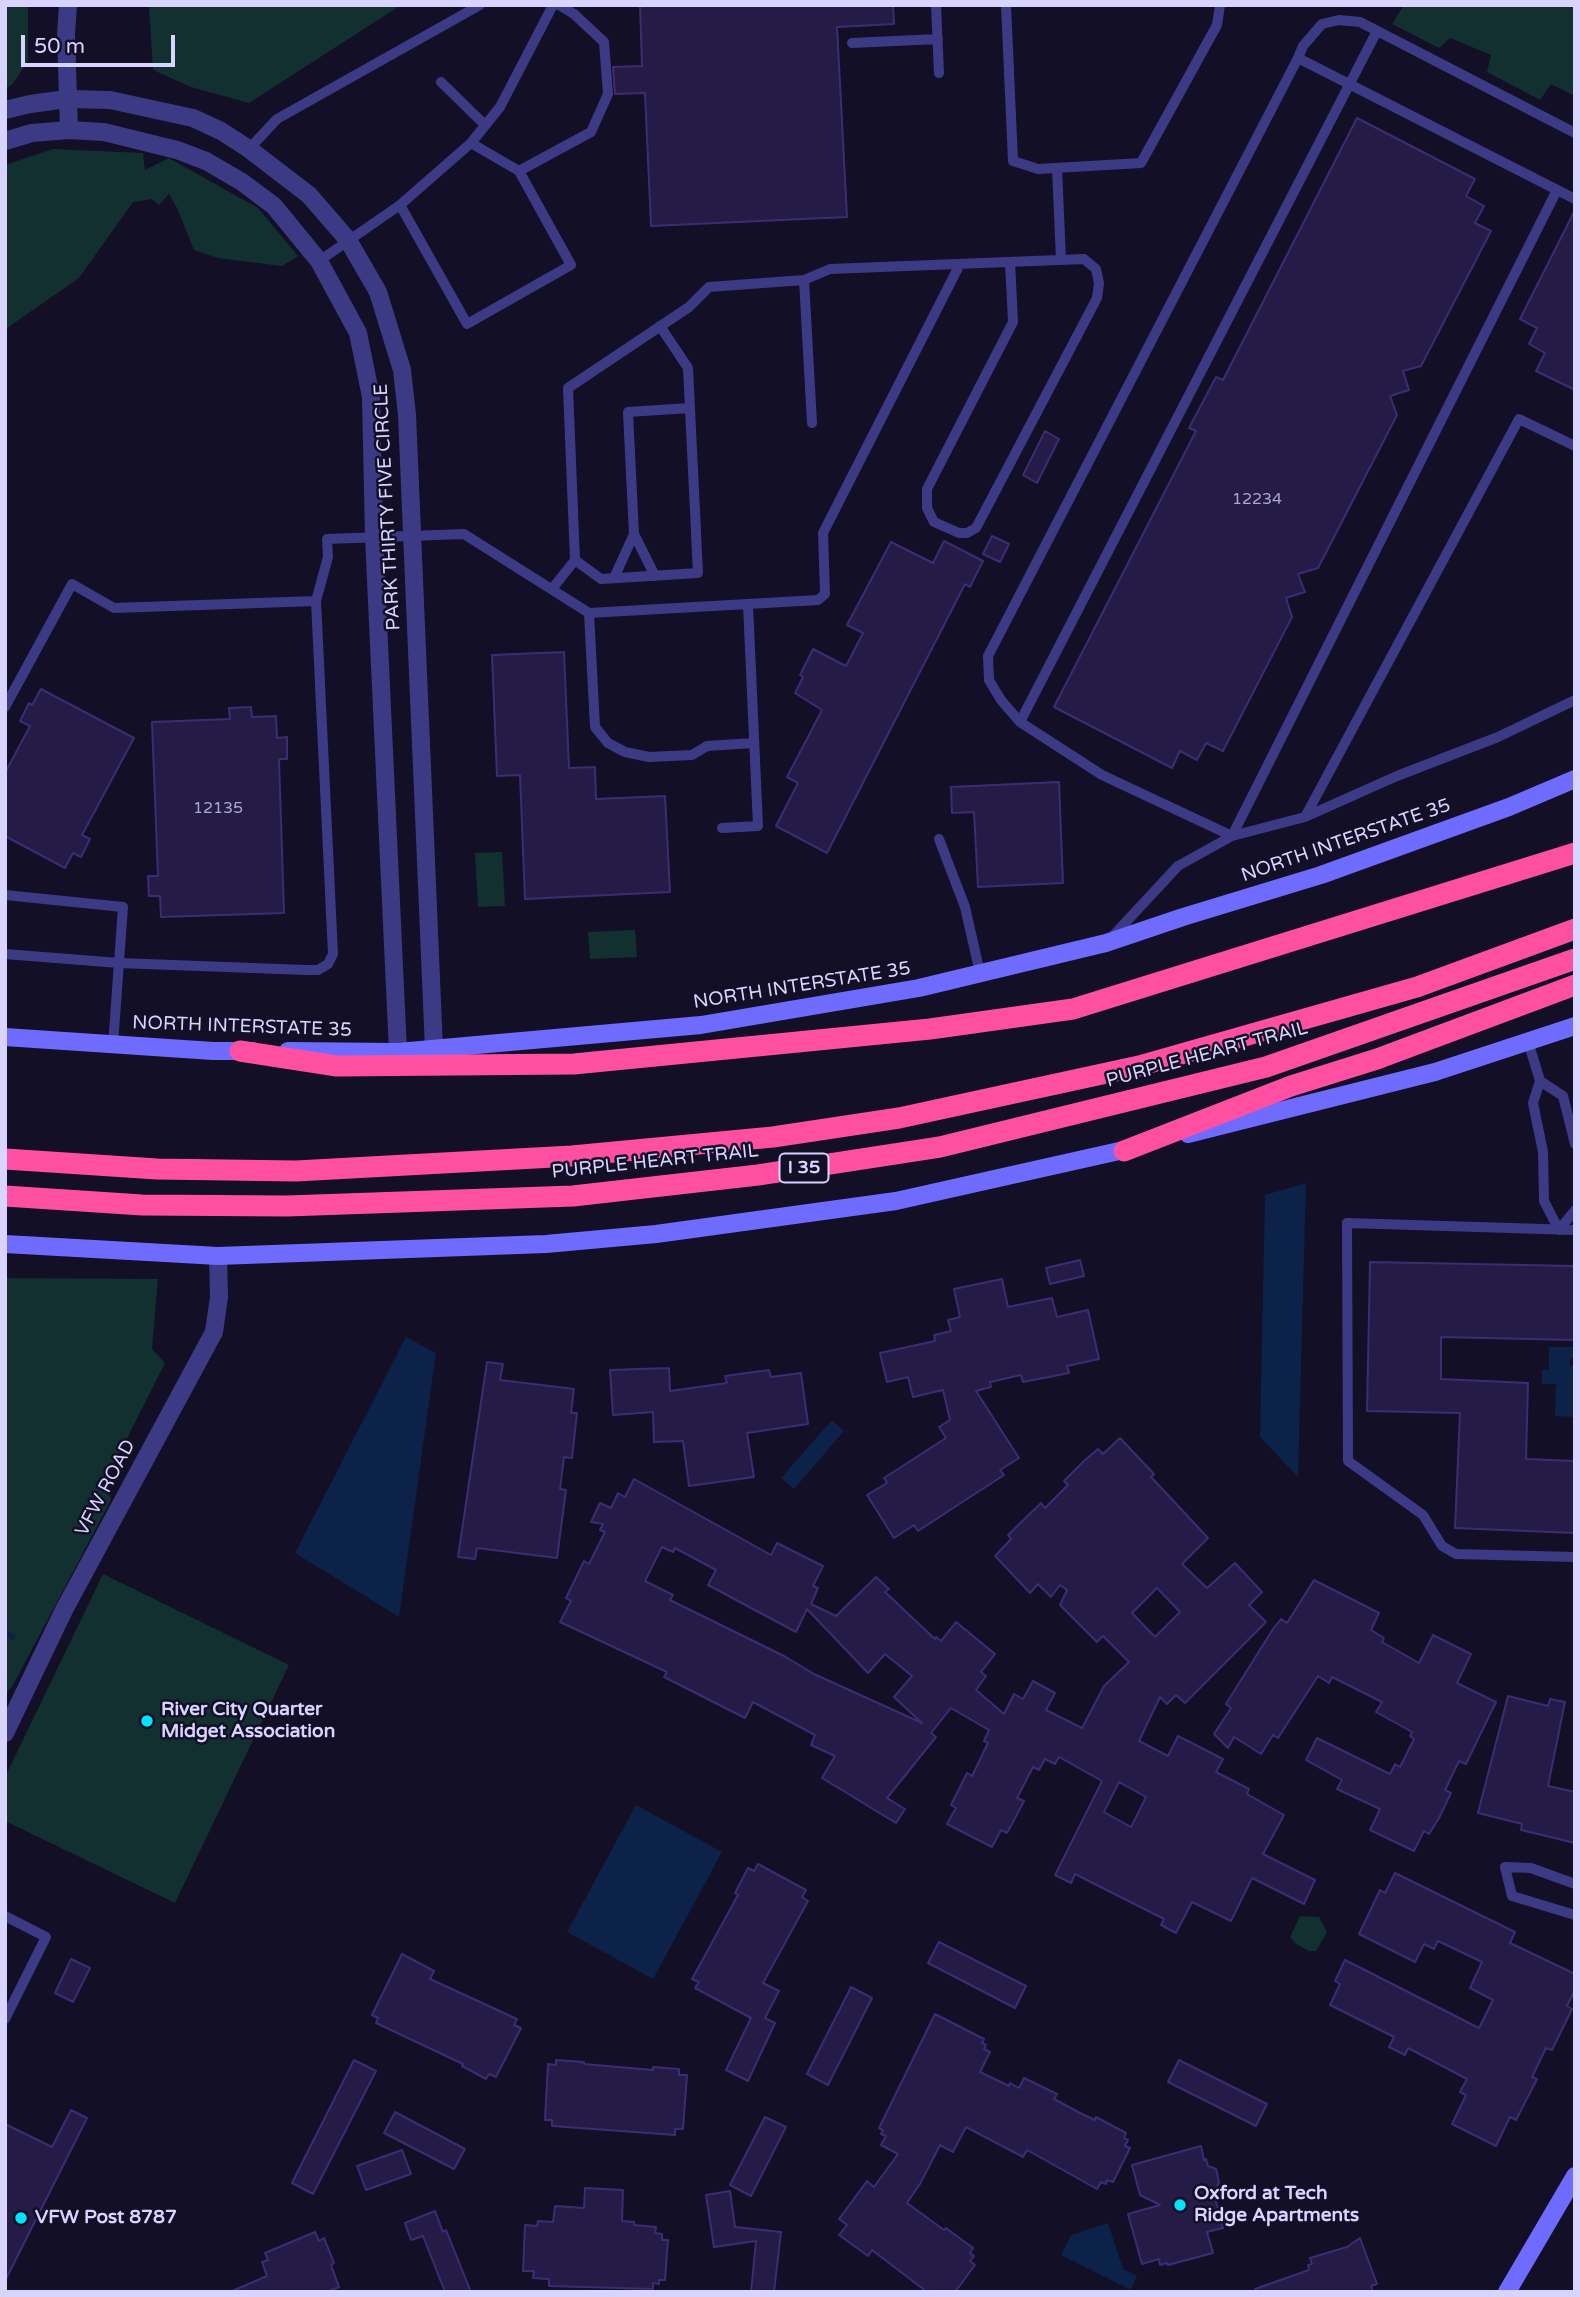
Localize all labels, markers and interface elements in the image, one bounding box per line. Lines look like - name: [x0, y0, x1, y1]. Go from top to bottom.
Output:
- scale bar: [24, 21, 178, 65]
- text: 50 m: [34, 34, 85, 59]
- street label: PARK THIRTY FIVE CIRCLE: [370, 383, 406, 631]
- house number: 12234: [1232, 490, 1282, 510]
- street label: NORTH INTERSTATE 35: [1238, 794, 1454, 888]
- house number: 12135: [193, 799, 243, 819]
- street label: NORTH INTERSTATE 35: [692, 958, 912, 1014]
- street label: NORTH INTERSTATE 35: [132, 1012, 352, 1042]
- street label: PURPLE HEART TRAIL: [1104, 1017, 1310, 1093]
- street label: PURPLE HEART TRAIL: [550, 1140, 760, 1184]
- road number: I 35: [780, 1154, 828, 1182]
- street label: VFW ROAD: [71, 1436, 141, 1540]
- place label: River City Quarter Midget Association: [161, 1699, 335, 1743]
- marker: River City Quarter Midget Association: [139, 1713, 155, 1729]
- place label: Oxford at Tech Ridge Apartments: [1194, 2183, 1359, 2227]
- marker: Oxford at Tech Ridge Apartments: [1172, 2197, 1188, 2213]
- place label: VFW Post 8787: [35, 2207, 177, 2229]
- marker: VFW Post 8787: [13, 2210, 29, 2226]

